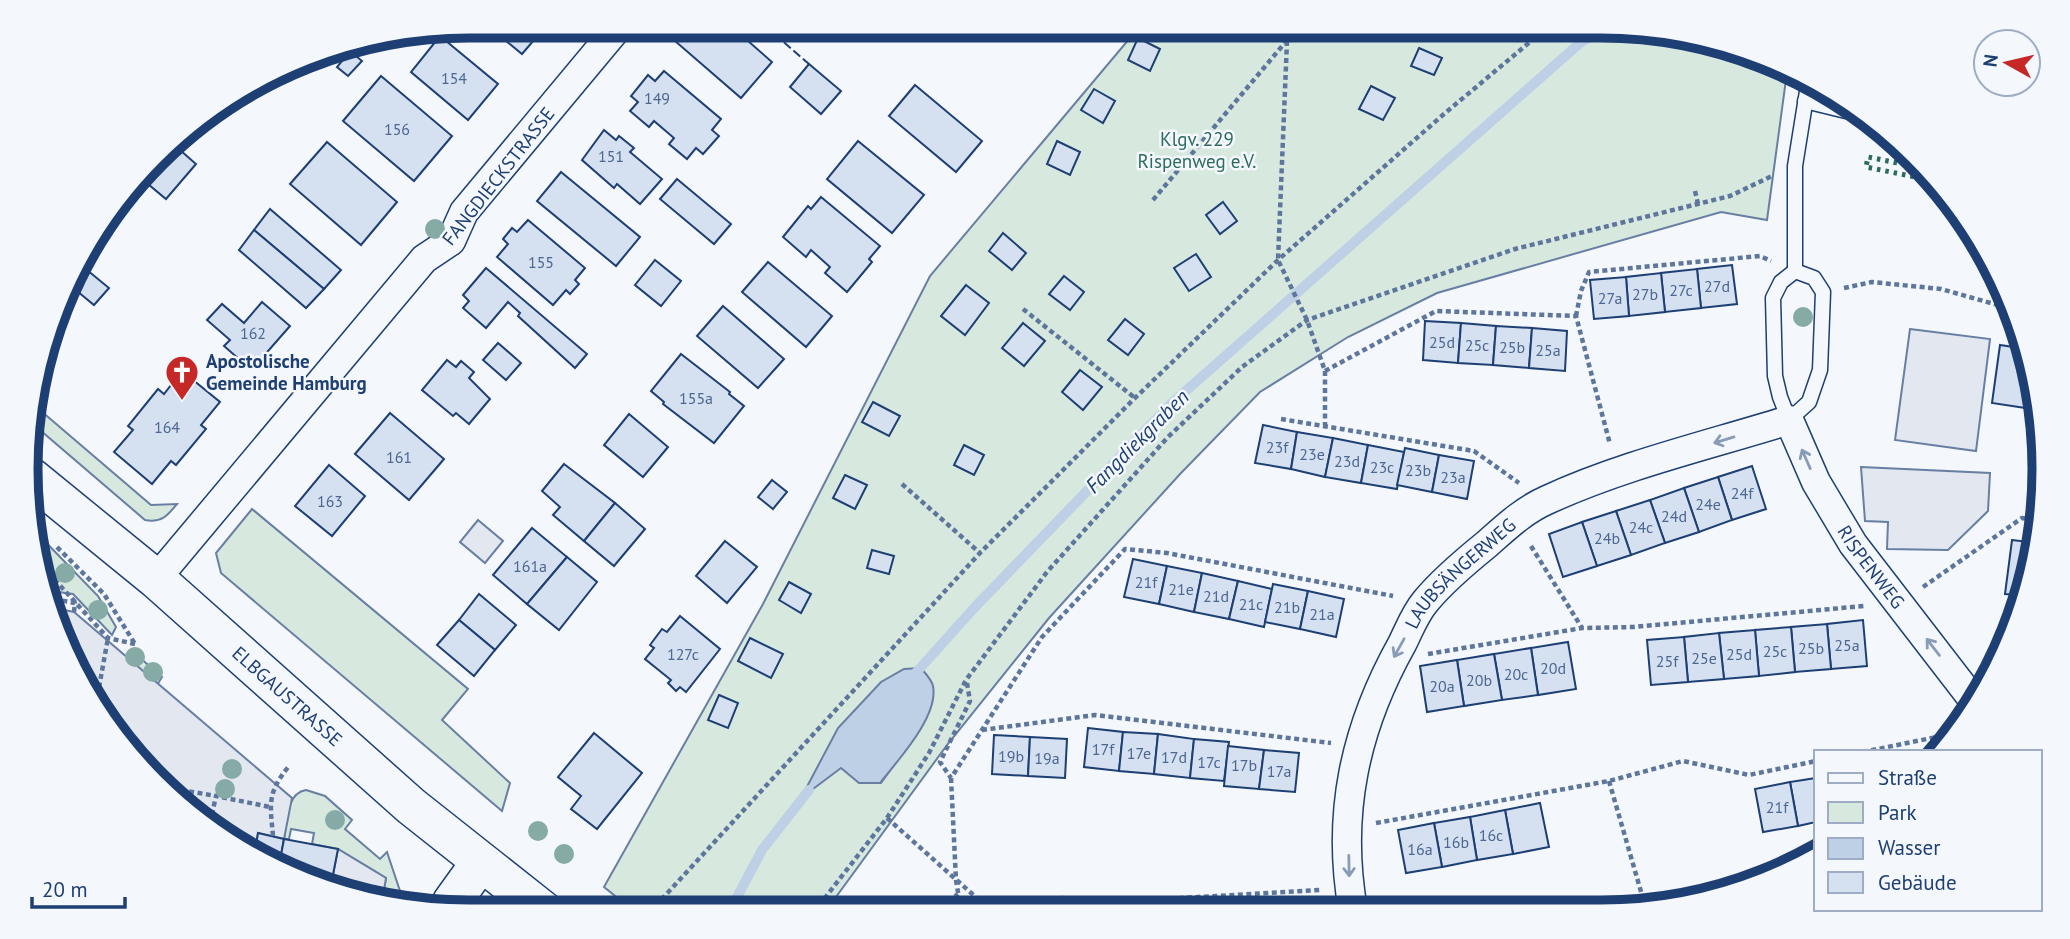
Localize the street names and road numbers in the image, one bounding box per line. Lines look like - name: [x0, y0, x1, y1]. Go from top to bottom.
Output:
- street label: FANGDIECKSTRASSE: [437, 102, 559, 250]
- street label: LAUBSÄNGERWEG: [1399, 513, 1520, 633]
- street label: RISPENWEG: [1832, 521, 1910, 613]
- street label: ELBGAUSTRASSE: [228, 641, 347, 751]

